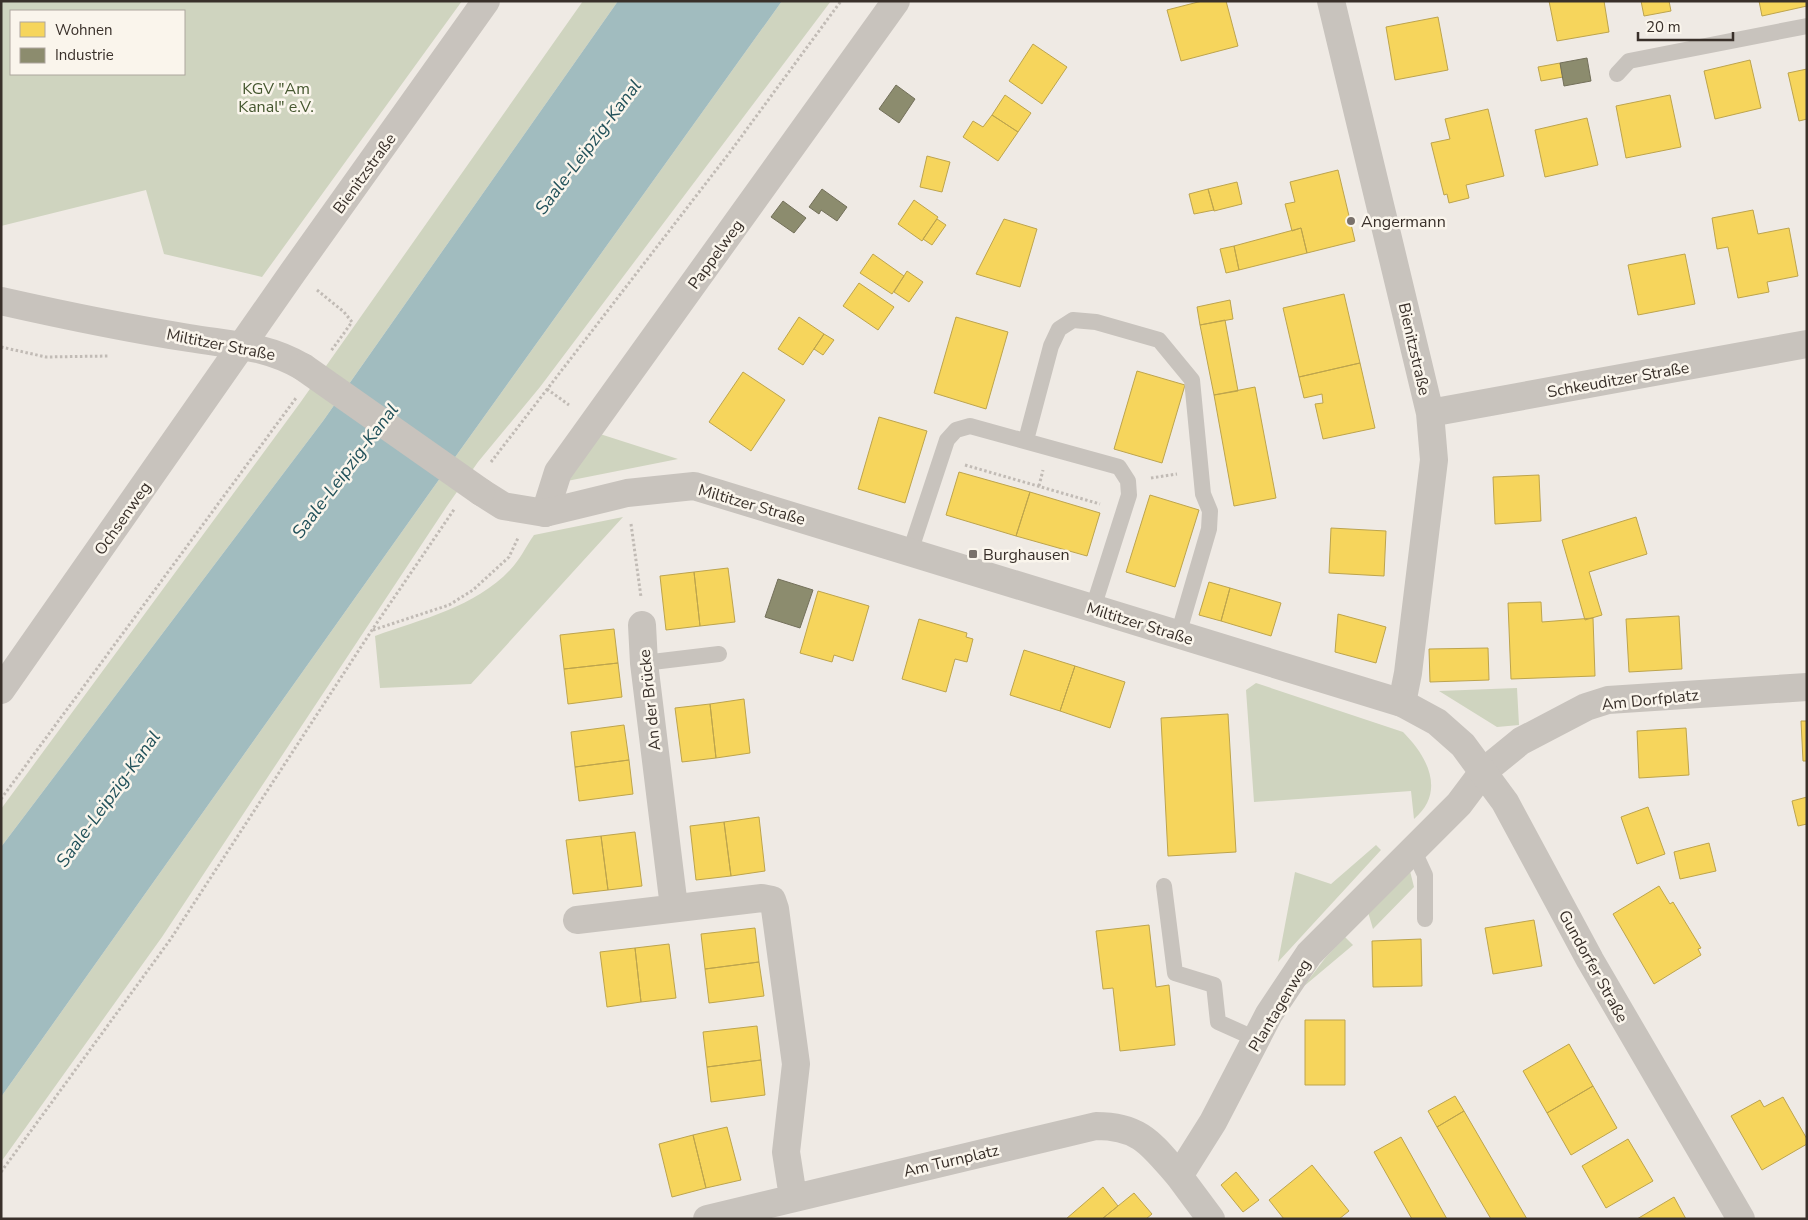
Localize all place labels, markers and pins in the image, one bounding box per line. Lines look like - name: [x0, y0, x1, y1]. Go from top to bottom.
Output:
- place label: Angermann: [1361, 211, 1446, 233]
- marker: Angermann: [1345, 215, 1357, 227]
- place label: Burghausen: [983, 544, 1070, 566]
- marker: Burghausen: [967, 548, 979, 560]

